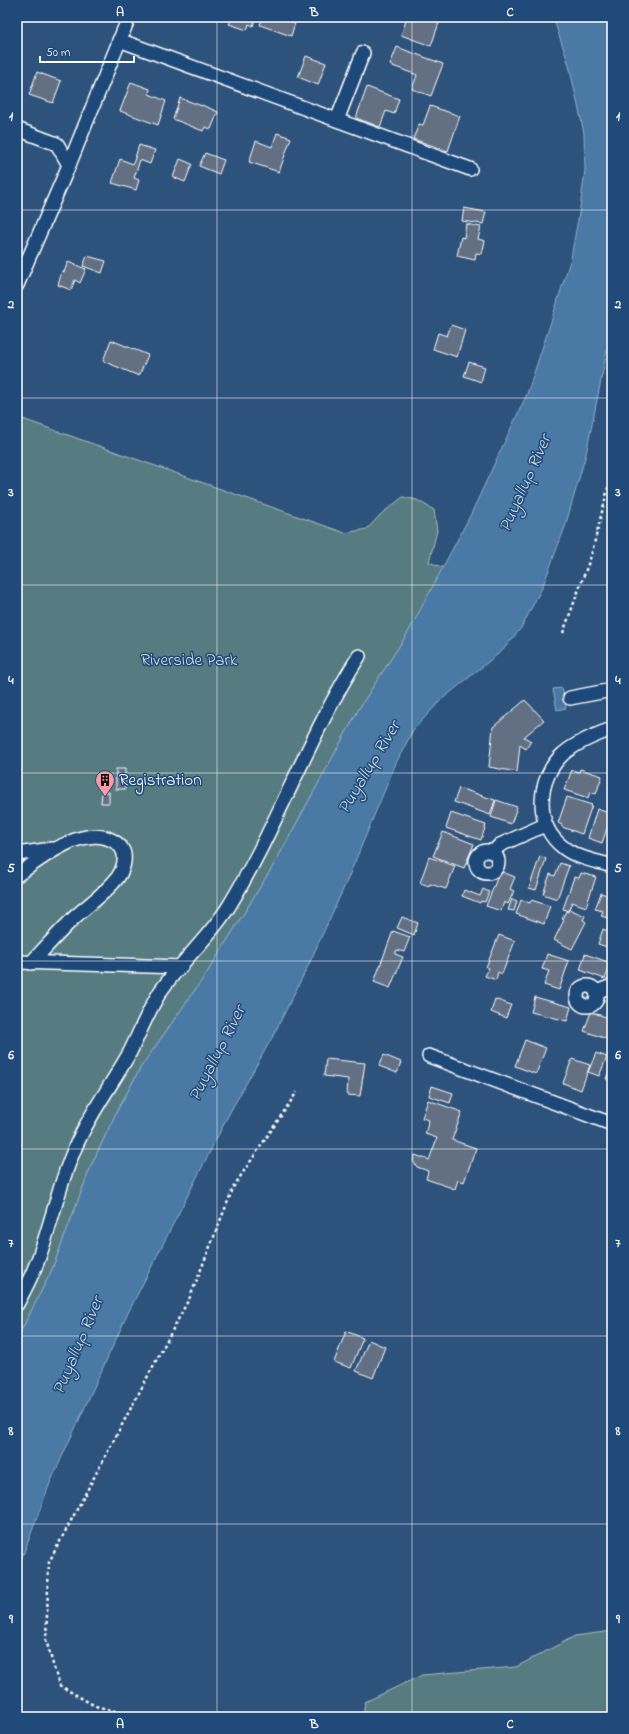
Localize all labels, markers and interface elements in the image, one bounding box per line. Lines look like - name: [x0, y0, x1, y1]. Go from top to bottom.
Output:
- text: A: [116, 3, 124, 22]
- text: B: [309, 3, 319, 22]
- text: C: [506, 3, 514, 22]
- scale bar: [40, 38, 134, 64]
- text: 50 m: [46, 44, 70, 62]
- text: 1: [9, 107, 14, 126]
- text: 1: [616, 107, 621, 126]
- text: 2: [7, 295, 15, 314]
- text: 2: [614, 295, 622, 314]
- water label: Puyallup River: [493, 429, 560, 537]
- text: 3: [7, 483, 14, 502]
- text: 3: [614, 483, 621, 502]
- park label: Riverside Park: [141, 648, 238, 673]
- text: 4: [7, 671, 14, 690]
- text: 4: [614, 671, 621, 690]
- water label: Puyallup River: [332, 715, 409, 819]
- place label: Registration: [119, 768, 202, 795]
- building icon: Registration: [94, 769, 116, 797]
- text: 5: [7, 859, 15, 878]
- text: 5: [614, 859, 622, 878]
- water label: Puyallup River: [183, 1000, 254, 1106]
- text: 6: [7, 1046, 14, 1065]
- text: 6: [614, 1046, 621, 1065]
- text: 7: [8, 1234, 14, 1253]
- text: 7: [615, 1234, 621, 1253]
- water label: Puyallup River: [47, 1291, 112, 1399]
- text: 8: [8, 1422, 14, 1441]
- text: 8: [615, 1422, 621, 1441]
- text: 9: [8, 1610, 14, 1629]
- text: 9: [615, 1610, 621, 1629]
- text: A: [116, 1715, 124, 1734]
- text: B: [309, 1715, 319, 1734]
- text: C: [506, 1715, 514, 1734]

